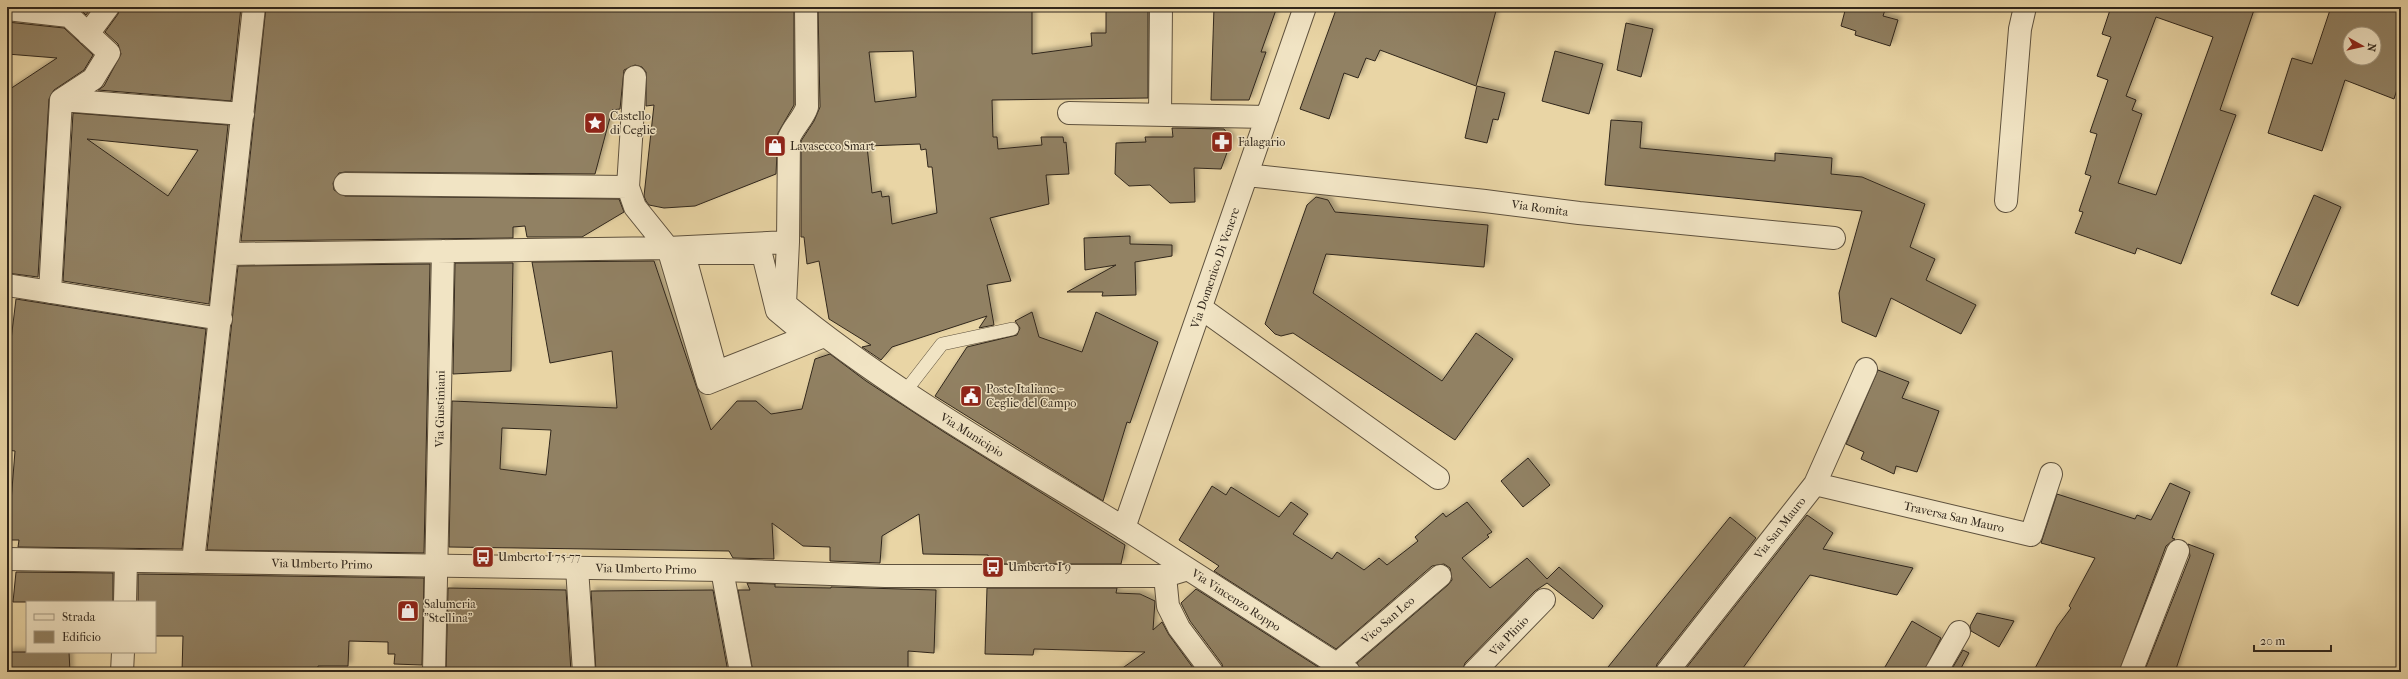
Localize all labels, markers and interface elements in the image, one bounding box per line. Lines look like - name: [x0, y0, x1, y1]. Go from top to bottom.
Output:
- north arrow: [2342, 26, 2382, 66]
- text: N: [2364, 42, 2378, 53]
- place label: Castello di Ceglie: [610, 109, 656, 137]
- place icon: Castello di Ceglie: [582, 110, 608, 136]
- pharmacy icon: Falagario: [1209, 129, 1235, 155]
- shop icon: Lavasecco Smart: [762, 133, 788, 159]
- place label: Falagario: [1238, 135, 1285, 149]
- place label: Lavasecco Smart: [790, 139, 876, 153]
- street label: Via Romita: [1510, 197, 1570, 219]
- street label: Via Domenico Di Venere: [1187, 206, 1242, 331]
- street label: Via Giustiniani: [432, 370, 448, 449]
- place label: Poste Italiane - Ceglie del Campo: [986, 382, 1076, 410]
- public building icon: Poste Italiane - Ceglie del Campo: [958, 383, 984, 409]
- street label: Via Municipio: [937, 409, 1006, 460]
- street label: Via San Mauro: [1751, 494, 1809, 563]
- street label: Traversa San Mauro: [1902, 499, 2006, 535]
- bus stop icon: Umberto I 75-77: [470, 544, 496, 570]
- place label: Umberto I 75-77: [498, 550, 581, 564]
- bus stop icon: Umberto I 9: [980, 554, 1006, 580]
- street label: Via Umberto Primo: [270, 556, 373, 572]
- place label: Umberto I 9: [1008, 560, 1071, 574]
- street label: Via Umberto Primo: [594, 561, 697, 577]
- street label: Via Vincenzo Roppo: [1188, 565, 1283, 634]
- street label: Vico San Leo: [1358, 593, 1417, 648]
- place label: Salumeria "Stellina": [424, 597, 476, 625]
- shop icon: Salumeria "Stellina": [395, 598, 421, 624]
- legend: [26, 601, 156, 653]
- text: Strada: [62, 610, 96, 624]
- street label: Via Plinio: [1486, 613, 1531, 660]
- scale bar: [2254, 627, 2331, 653]
- text: Edificio: [62, 630, 101, 644]
- text: 20 m: [2260, 634, 2285, 648]

